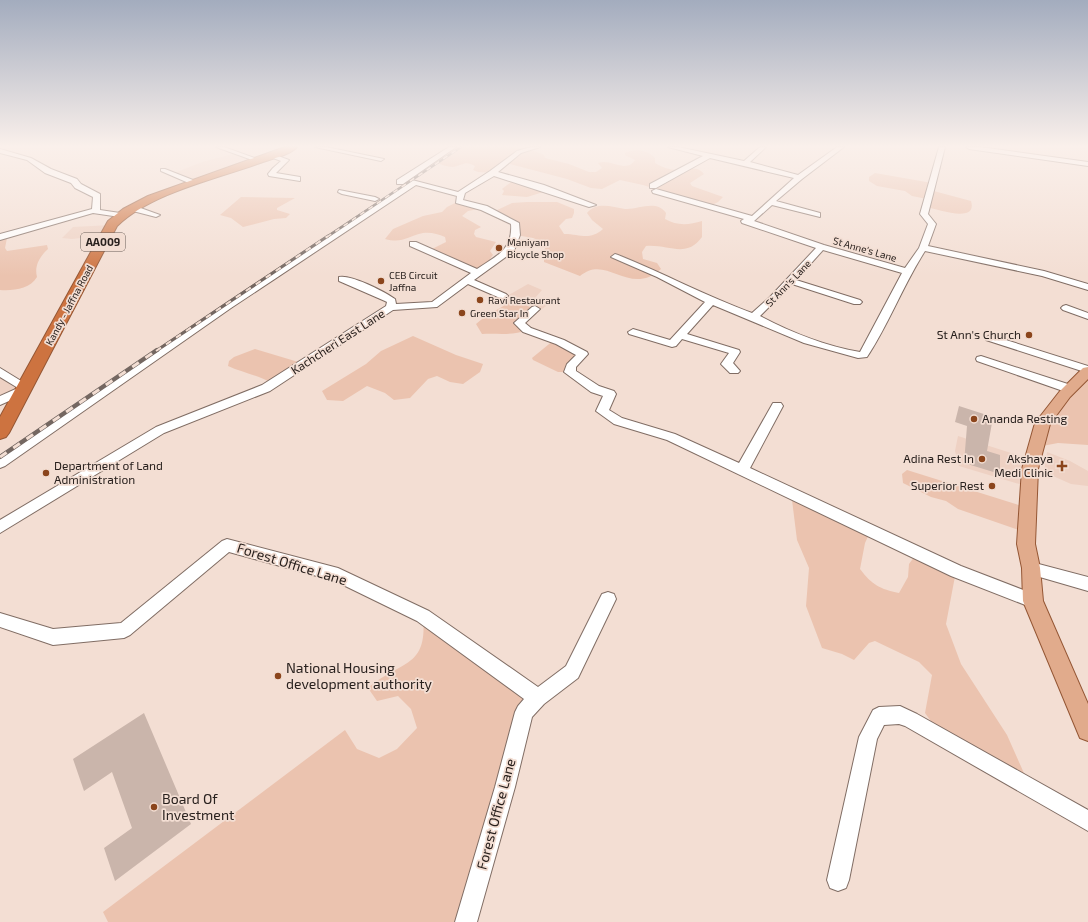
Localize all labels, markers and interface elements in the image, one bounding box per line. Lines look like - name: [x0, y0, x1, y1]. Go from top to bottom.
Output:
- road number: AA009: [81, 233, 125, 251]
- street label: St Anne's Lane: [832, 234, 898, 264]
- place label: Maniyam Bicycle Shop: [507, 236, 564, 260]
- marker: Maniyam Bicycle Shop: [494, 243, 504, 253]
- street label: St Ann's Lane: [763, 257, 813, 309]
- street label: Kandy - Jaffna Road: [43, 263, 95, 347]
- place label: CEB Circuit Jaffna: [389, 269, 438, 293]
- marker: CEB Circuit Jaffna: [376, 276, 386, 286]
- place label: Ravi Restaurant: [488, 294, 561, 306]
- marker: Ravi Restaurant: [475, 295, 485, 305]
- street label: Kachcheri East Lane: [288, 306, 387, 377]
- place label: Green Star In: [470, 307, 528, 319]
- marker: Green Star In: [457, 308, 467, 318]
- place label: St Ann's Church: [937, 327, 1021, 341]
- marker: St Ann's Church: [1024, 330, 1034, 340]
- place label: Ananda Resting: [982, 411, 1068, 425]
- marker: Ananda Resting: [969, 414, 979, 424]
- place label: Adina Rest In: [903, 451, 974, 465]
- place label: Akshaya Medi Clinic: [994, 451, 1053, 479]
- marker: Adina Rest In: [977, 454, 987, 464]
- place label: Department of Land Administration: [54, 458, 163, 486]
- marker: Akshaya Medi Clinic: [1056, 460, 1068, 472]
- marker: Department of Land Administration: [41, 468, 51, 478]
- place label: Superior Rest: [911, 478, 984, 492]
- marker: Superior Rest: [987, 481, 997, 491]
- street label: Forest Office Lane: [235, 539, 349, 588]
- place label: National Housing development authority: [286, 659, 432, 692]
- marker: National Housing development authority: [273, 671, 283, 681]
- street label: Forest Office Lane: [473, 757, 518, 871]
- place label: Board Of Investment: [162, 790, 234, 823]
- marker: Board Of Investment: [149, 802, 159, 812]

